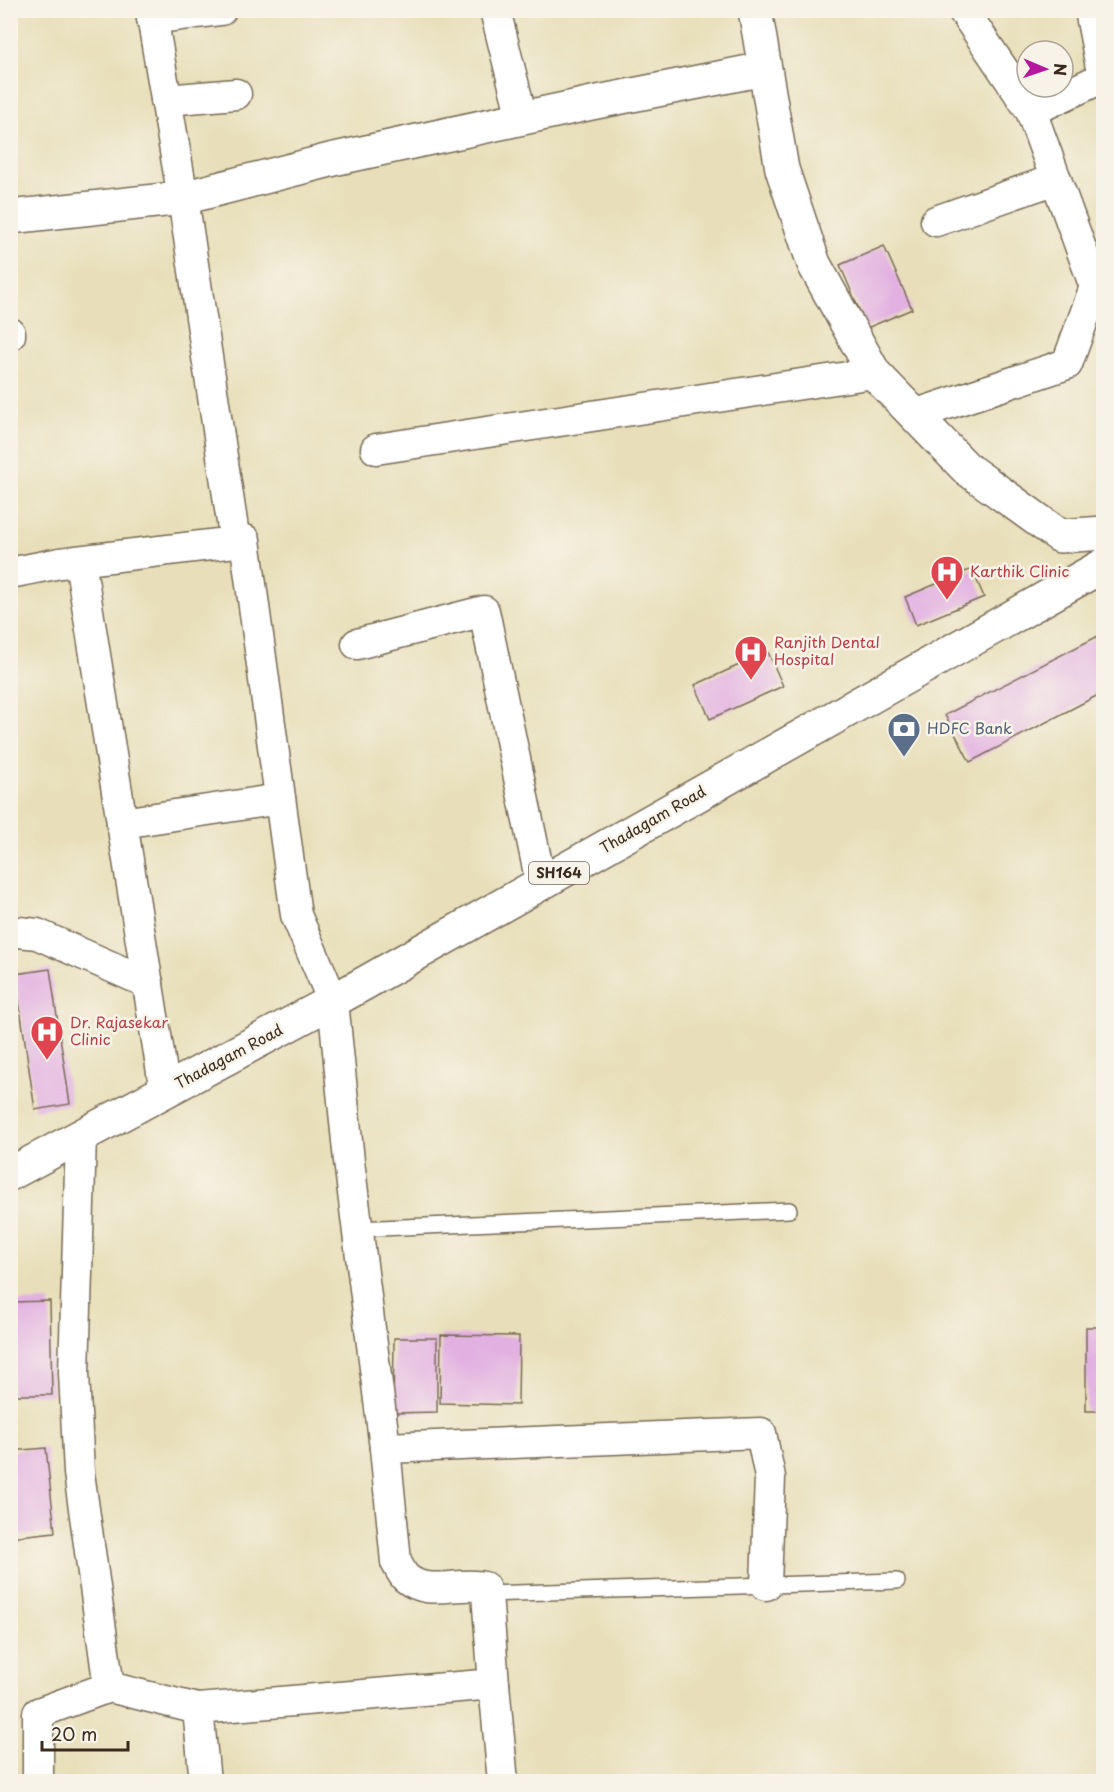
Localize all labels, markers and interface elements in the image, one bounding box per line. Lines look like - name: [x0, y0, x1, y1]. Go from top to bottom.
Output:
- north arrow: [1015, 39, 1075, 99]
- text: N: [1049, 63, 1073, 76]
- hospital icon: Karthik Clinic: [929, 554, 965, 601]
- place label: Karthik Clinic: [970, 559, 1070, 582]
- place label: Ranjith Dental Hospital: [774, 630, 880, 670]
- hospital icon: Ranjith Dental Hospital: [733, 634, 769, 681]
- bank icon: HDFC Bank: [886, 711, 922, 758]
- place label: HDFC Bank: [927, 716, 1012, 739]
- street label: Thadagam Road: [595, 779, 710, 858]
- road number: SH164: [529, 862, 589, 884]
- place label: Dr. Rajasekar Clinic: [70, 1010, 168, 1050]
- hospital icon: Dr. Rajasekar Clinic: [29, 1014, 65, 1061]
- street label: Thadagam Road: [170, 1017, 286, 1094]
- scale bar: [42, 1714, 128, 1752]
- text: 20 m: [51, 1720, 97, 1747]

